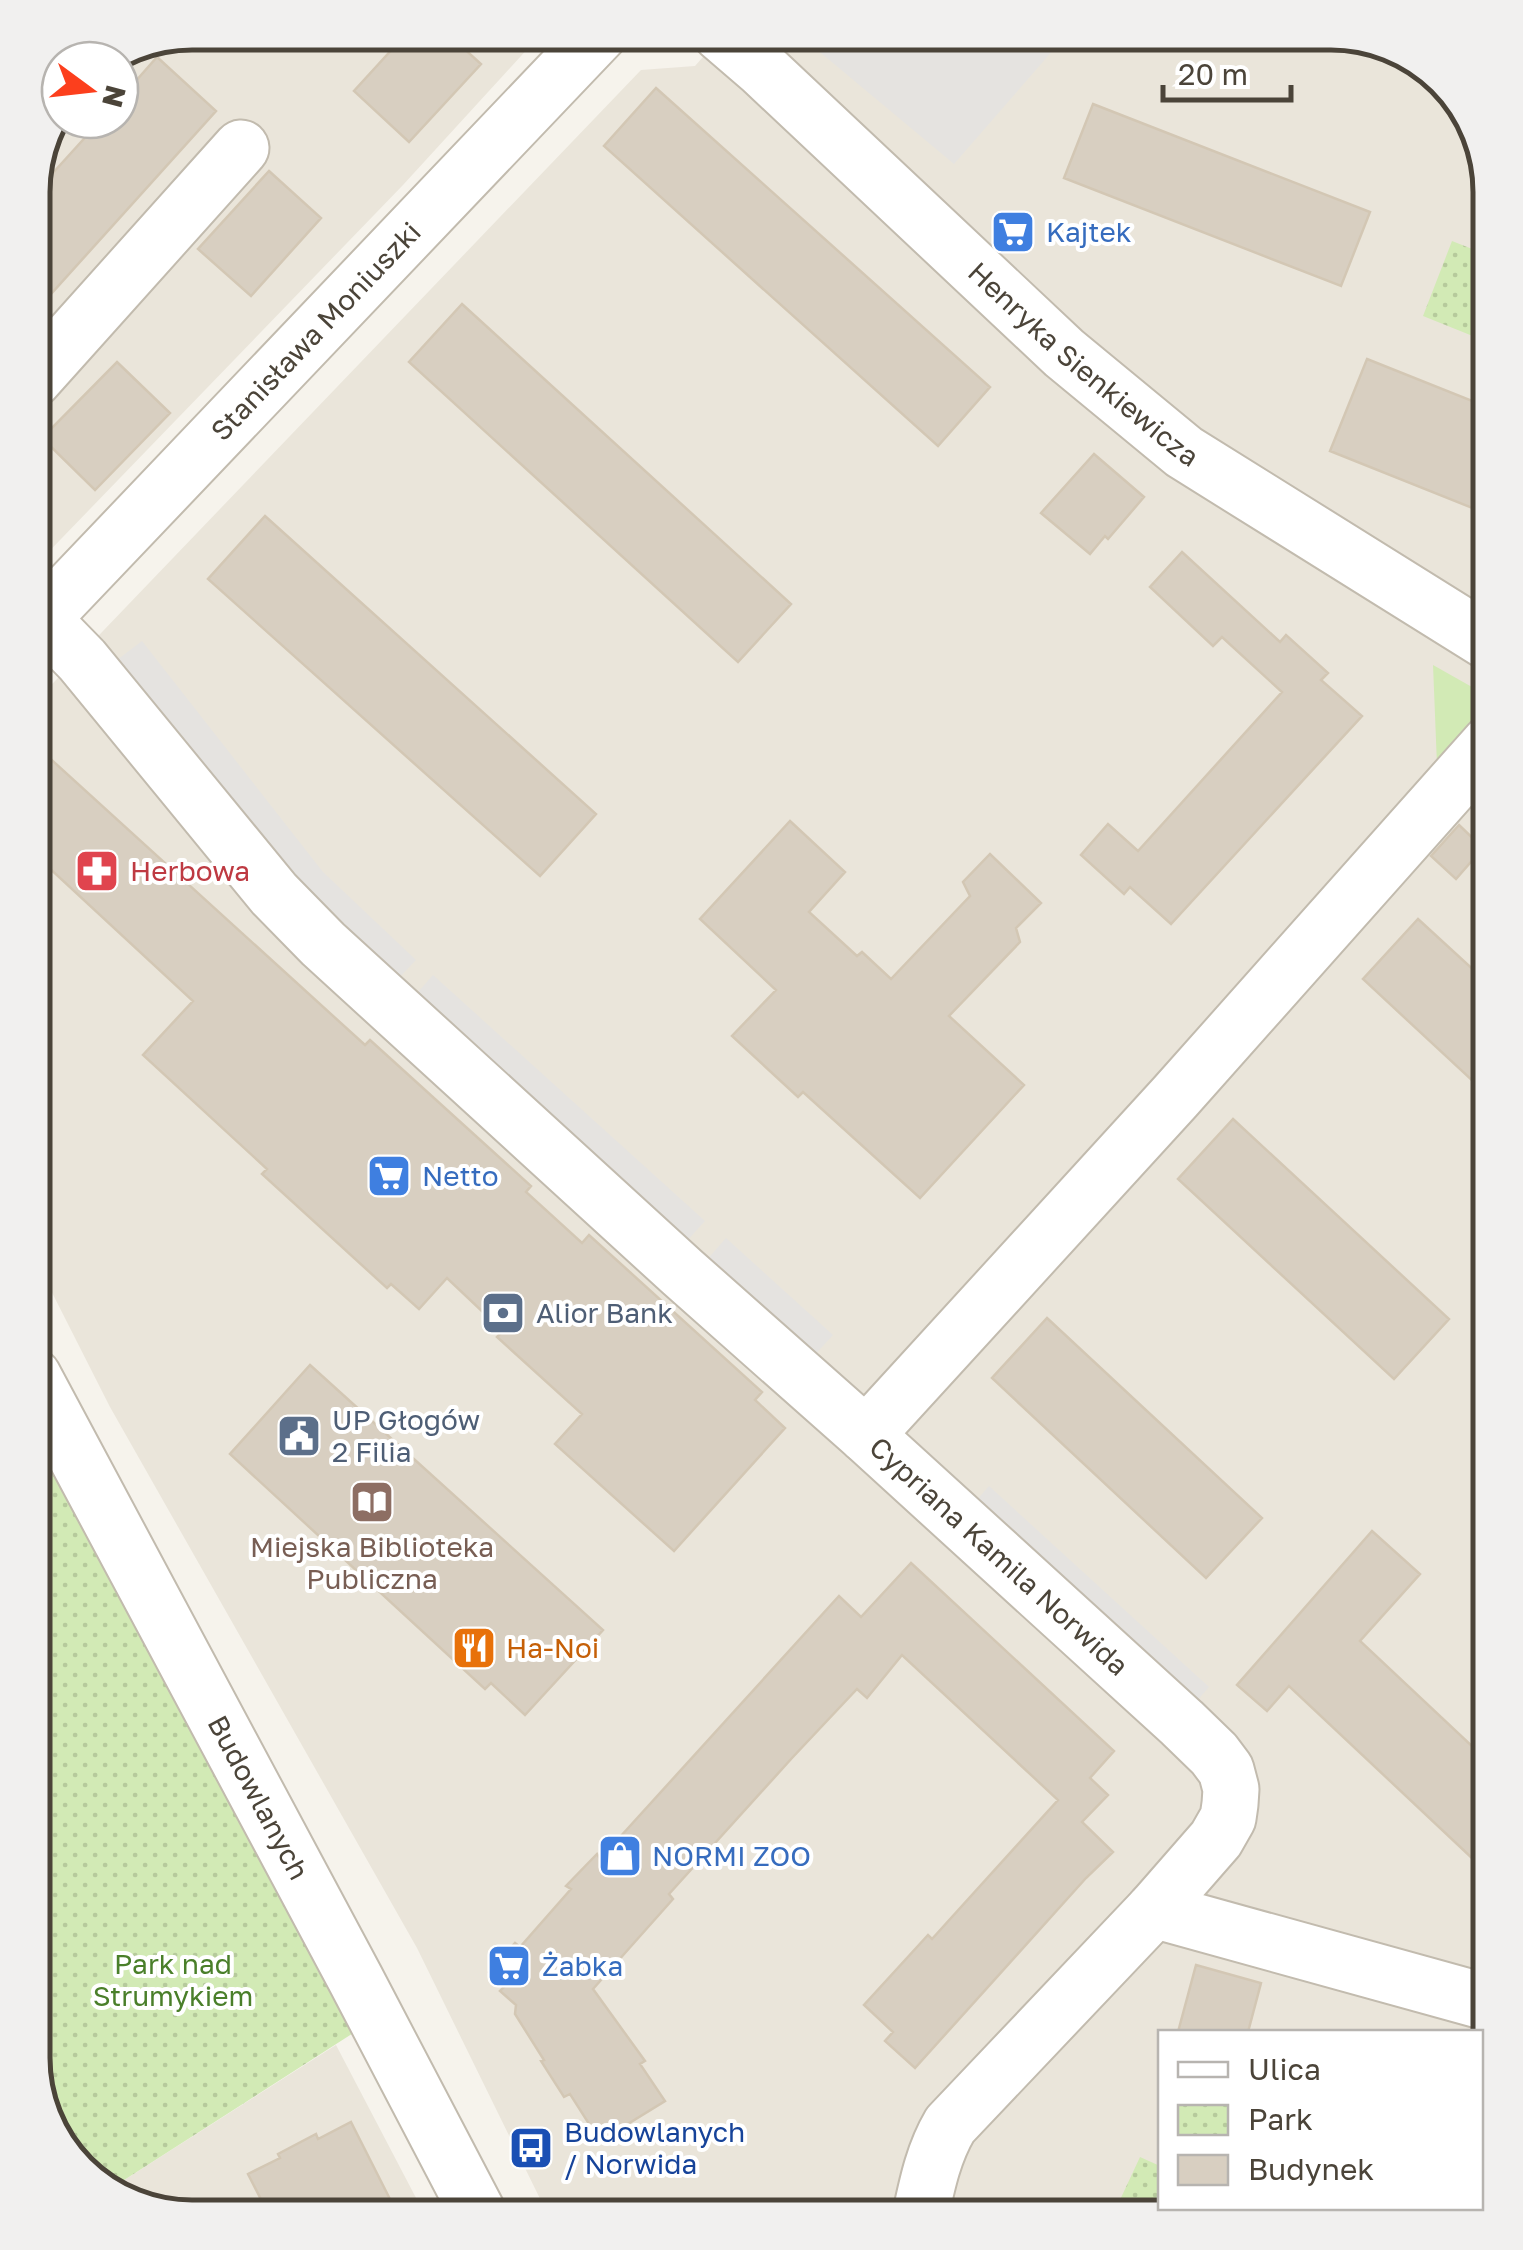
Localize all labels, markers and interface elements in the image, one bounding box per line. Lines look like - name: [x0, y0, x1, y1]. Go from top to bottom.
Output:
- north arrow: [40, 40, 140, 140]
- scale bar: [1163, 40, 1290, 102]
- text: 20 m: [1178, 56, 1248, 92]
- text: N: [96, 82, 133, 111]
- supermarket icon: Kajtek: [990, 209, 1036, 255]
- street label: Stanisława Moniuszki: [204, 215, 427, 447]
- place label: Kajtek: [1046, 215, 1132, 248]
- street label: Henryka Sienkiewicza: [962, 255, 1205, 473]
- pharmacy icon: Herbowa: [74, 848, 120, 894]
- place label: Herbowa: [130, 854, 250, 887]
- supermarket icon: Netto: [366, 1153, 412, 1199]
- place label: Netto: [422, 1159, 498, 1192]
- bank icon: Alior Bank: [480, 1290, 526, 1336]
- place label: Alior Bank: [536, 1296, 673, 1329]
- place label: UP Głogów 2 Filia: [332, 1403, 480, 1468]
- public building icon: UP Głogów 2 Filia: [276, 1413, 322, 1459]
- street label: Cypriana Kamila Norwida: [863, 1430, 1135, 1682]
- library icon: Miejska Biblioteka Publiczna: [349, 1479, 395, 1525]
- place label: Miejska Biblioteka Publiczna: [250, 1530, 494, 1595]
- restaurant icon: Ha-Noi: [451, 1625, 497, 1671]
- place label: Ha-Noi: [506, 1631, 599, 1664]
- street label: Budowlanych: [202, 1710, 316, 1885]
- shop icon: NORMI ZOO: [597, 1833, 643, 1879]
- place label: NORMI ZOO: [652, 1839, 811, 1872]
- supermarket icon: Żabka: [486, 1943, 532, 1989]
- park label: Park nad Strumykiem: [93, 1947, 253, 2012]
- place label: Żabka: [542, 1949, 623, 1982]
- legend: [1158, 2030, 1483, 2210]
- text: Ulica: [1248, 2051, 1321, 2087]
- text: Park: [1248, 2101, 1313, 2137]
- place label: Budowlanych / Norwida: [564, 2115, 745, 2180]
- bus stop icon: Budowlanych / Norwida: [508, 2125, 554, 2171]
- text: Budynek: [1248, 2151, 1374, 2187]

